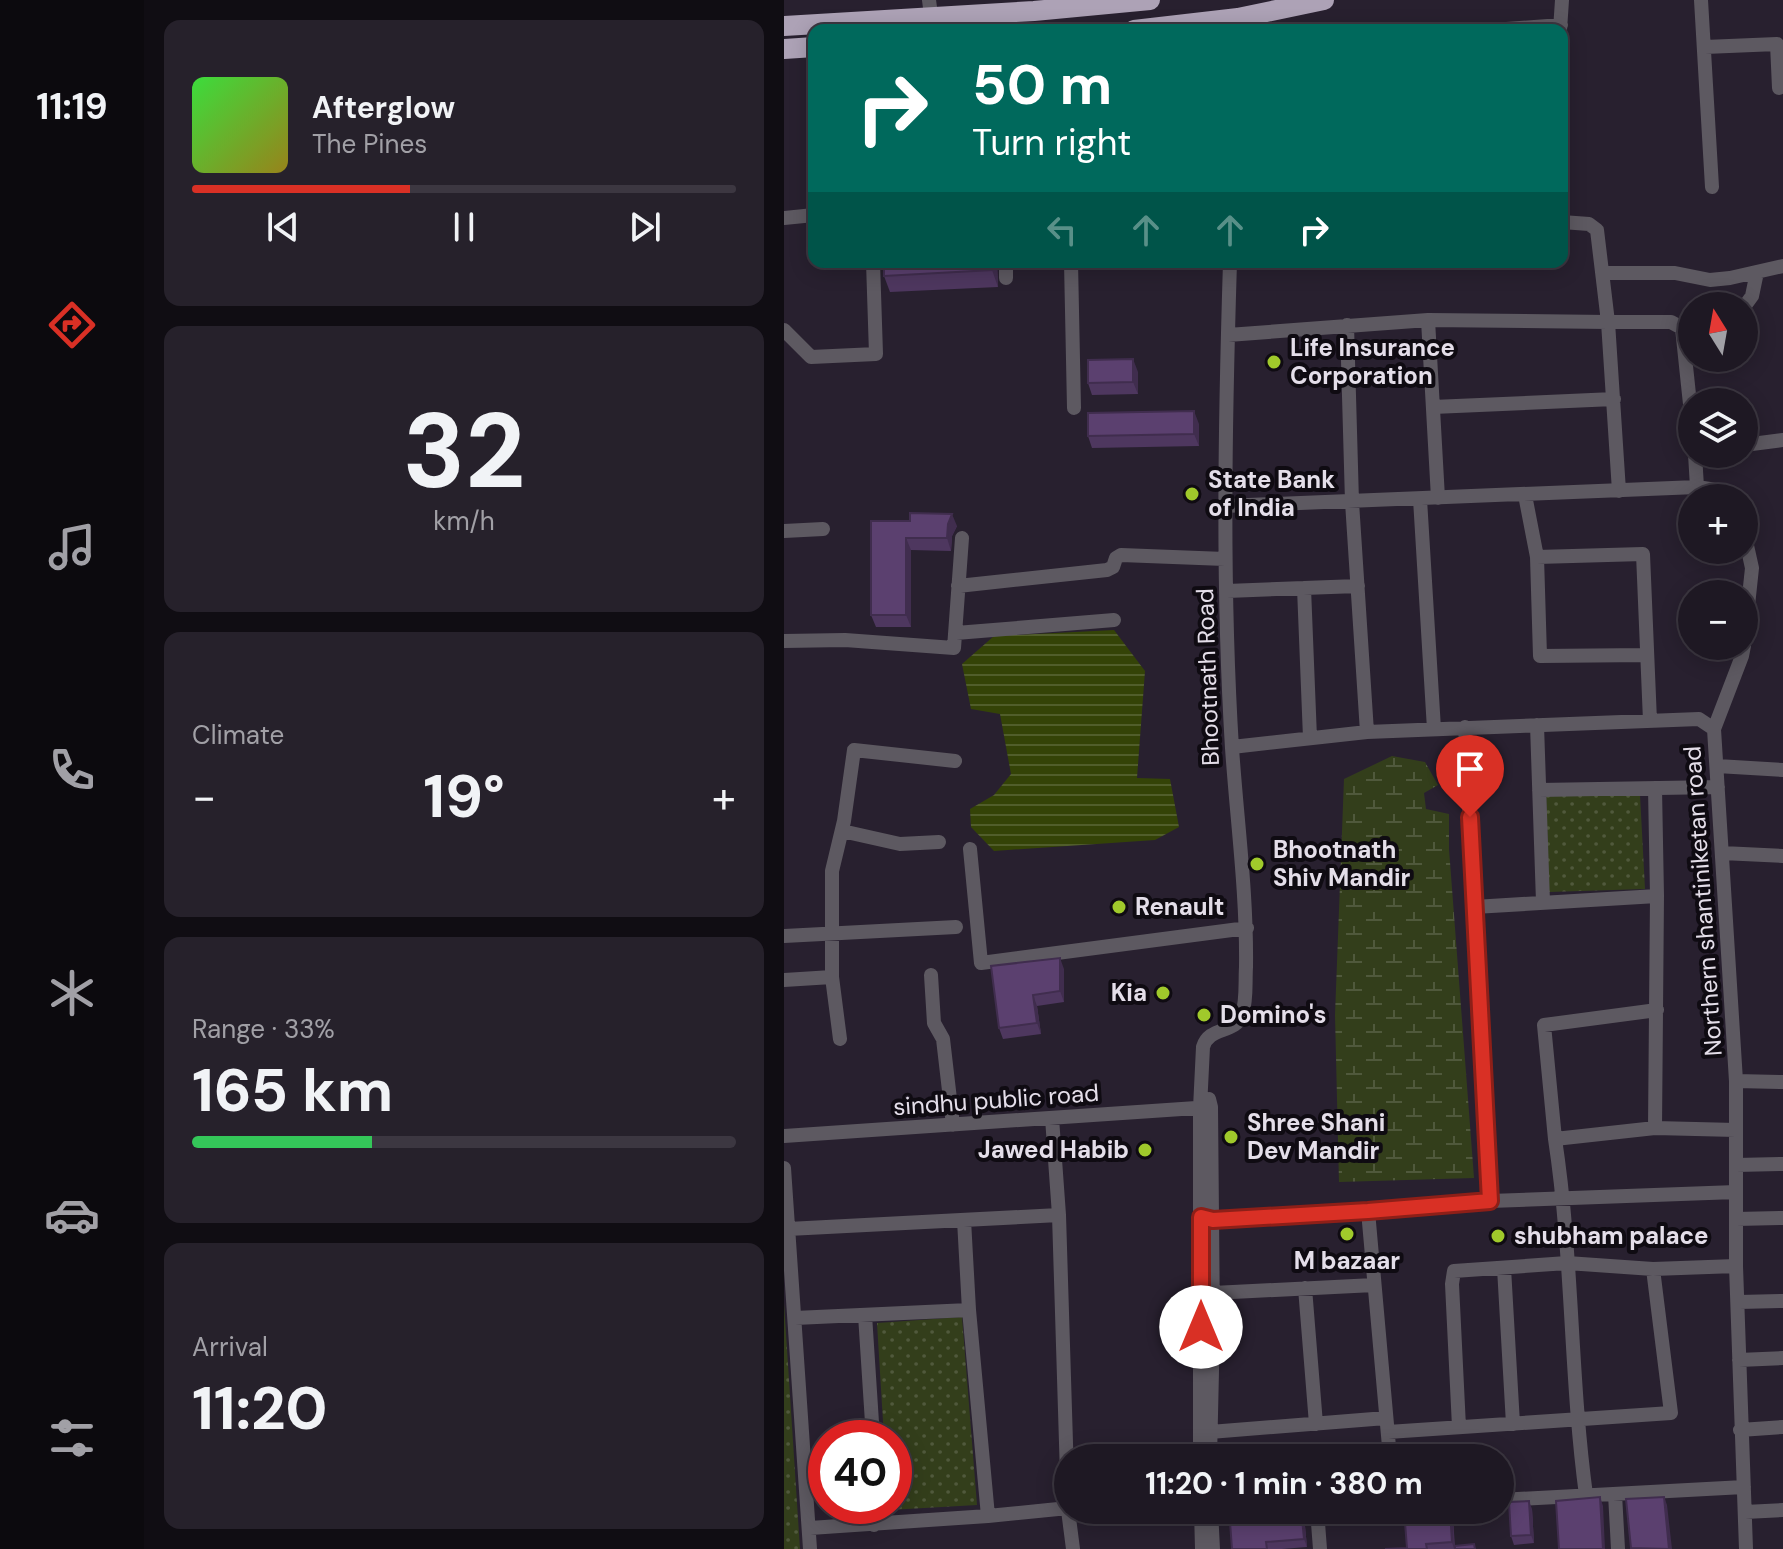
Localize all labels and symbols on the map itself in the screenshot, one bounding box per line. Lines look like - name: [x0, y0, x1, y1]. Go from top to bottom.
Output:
- north arrow: [1678, 292, 1758, 372]
- place label: Life Insurance Corporation: [1290, 332, 1455, 391]
- marker: Life Insurance Corporation: [1265, 353, 1283, 371]
- place label: State Bank of India: [1208, 464, 1335, 523]
- marker: State Bank of India: [1183, 485, 1201, 503]
- street label: Bhootnath Road: [1189, 588, 1226, 766]
- pin: [1436, 735, 1504, 817]
- street label: Northern shantiniketan road: [1676, 745, 1729, 1057]
- place label: Bhootnath Shiv Mandir: [1273, 834, 1411, 893]
- marker: Bhootnath Shiv Mandir: [1248, 855, 1266, 873]
- place label: Renault: [1135, 891, 1224, 922]
- marker: Renault: [1110, 898, 1128, 916]
- place label: Kia: [1111, 977, 1147, 1008]
- marker: Kia: [1154, 984, 1172, 1002]
- place label: Domino's: [1220, 999, 1326, 1030]
- marker: Domino's: [1195, 1006, 1213, 1024]
- street label: sindhu public road: [892, 1077, 1100, 1122]
- place label: Shree Shani Dev Mandir: [1247, 1107, 1385, 1166]
- marker: Shree Shani Dev Mandir: [1222, 1128, 1240, 1146]
- place label: Jawed Habib: [978, 1134, 1129, 1165]
- marker: Jawed Habib: [1136, 1141, 1154, 1159]
- place label: shubham palace: [1514, 1220, 1709, 1251]
- marker: M bazaar: [1338, 1225, 1356, 1243]
- marker: shubham palace: [1489, 1227, 1507, 1245]
- place label: M bazaar: [1294, 1245, 1400, 1276]
- position arrow: [1159, 1285, 1243, 1369]
- speed limit sign: 40: [808, 1420, 912, 1524]

